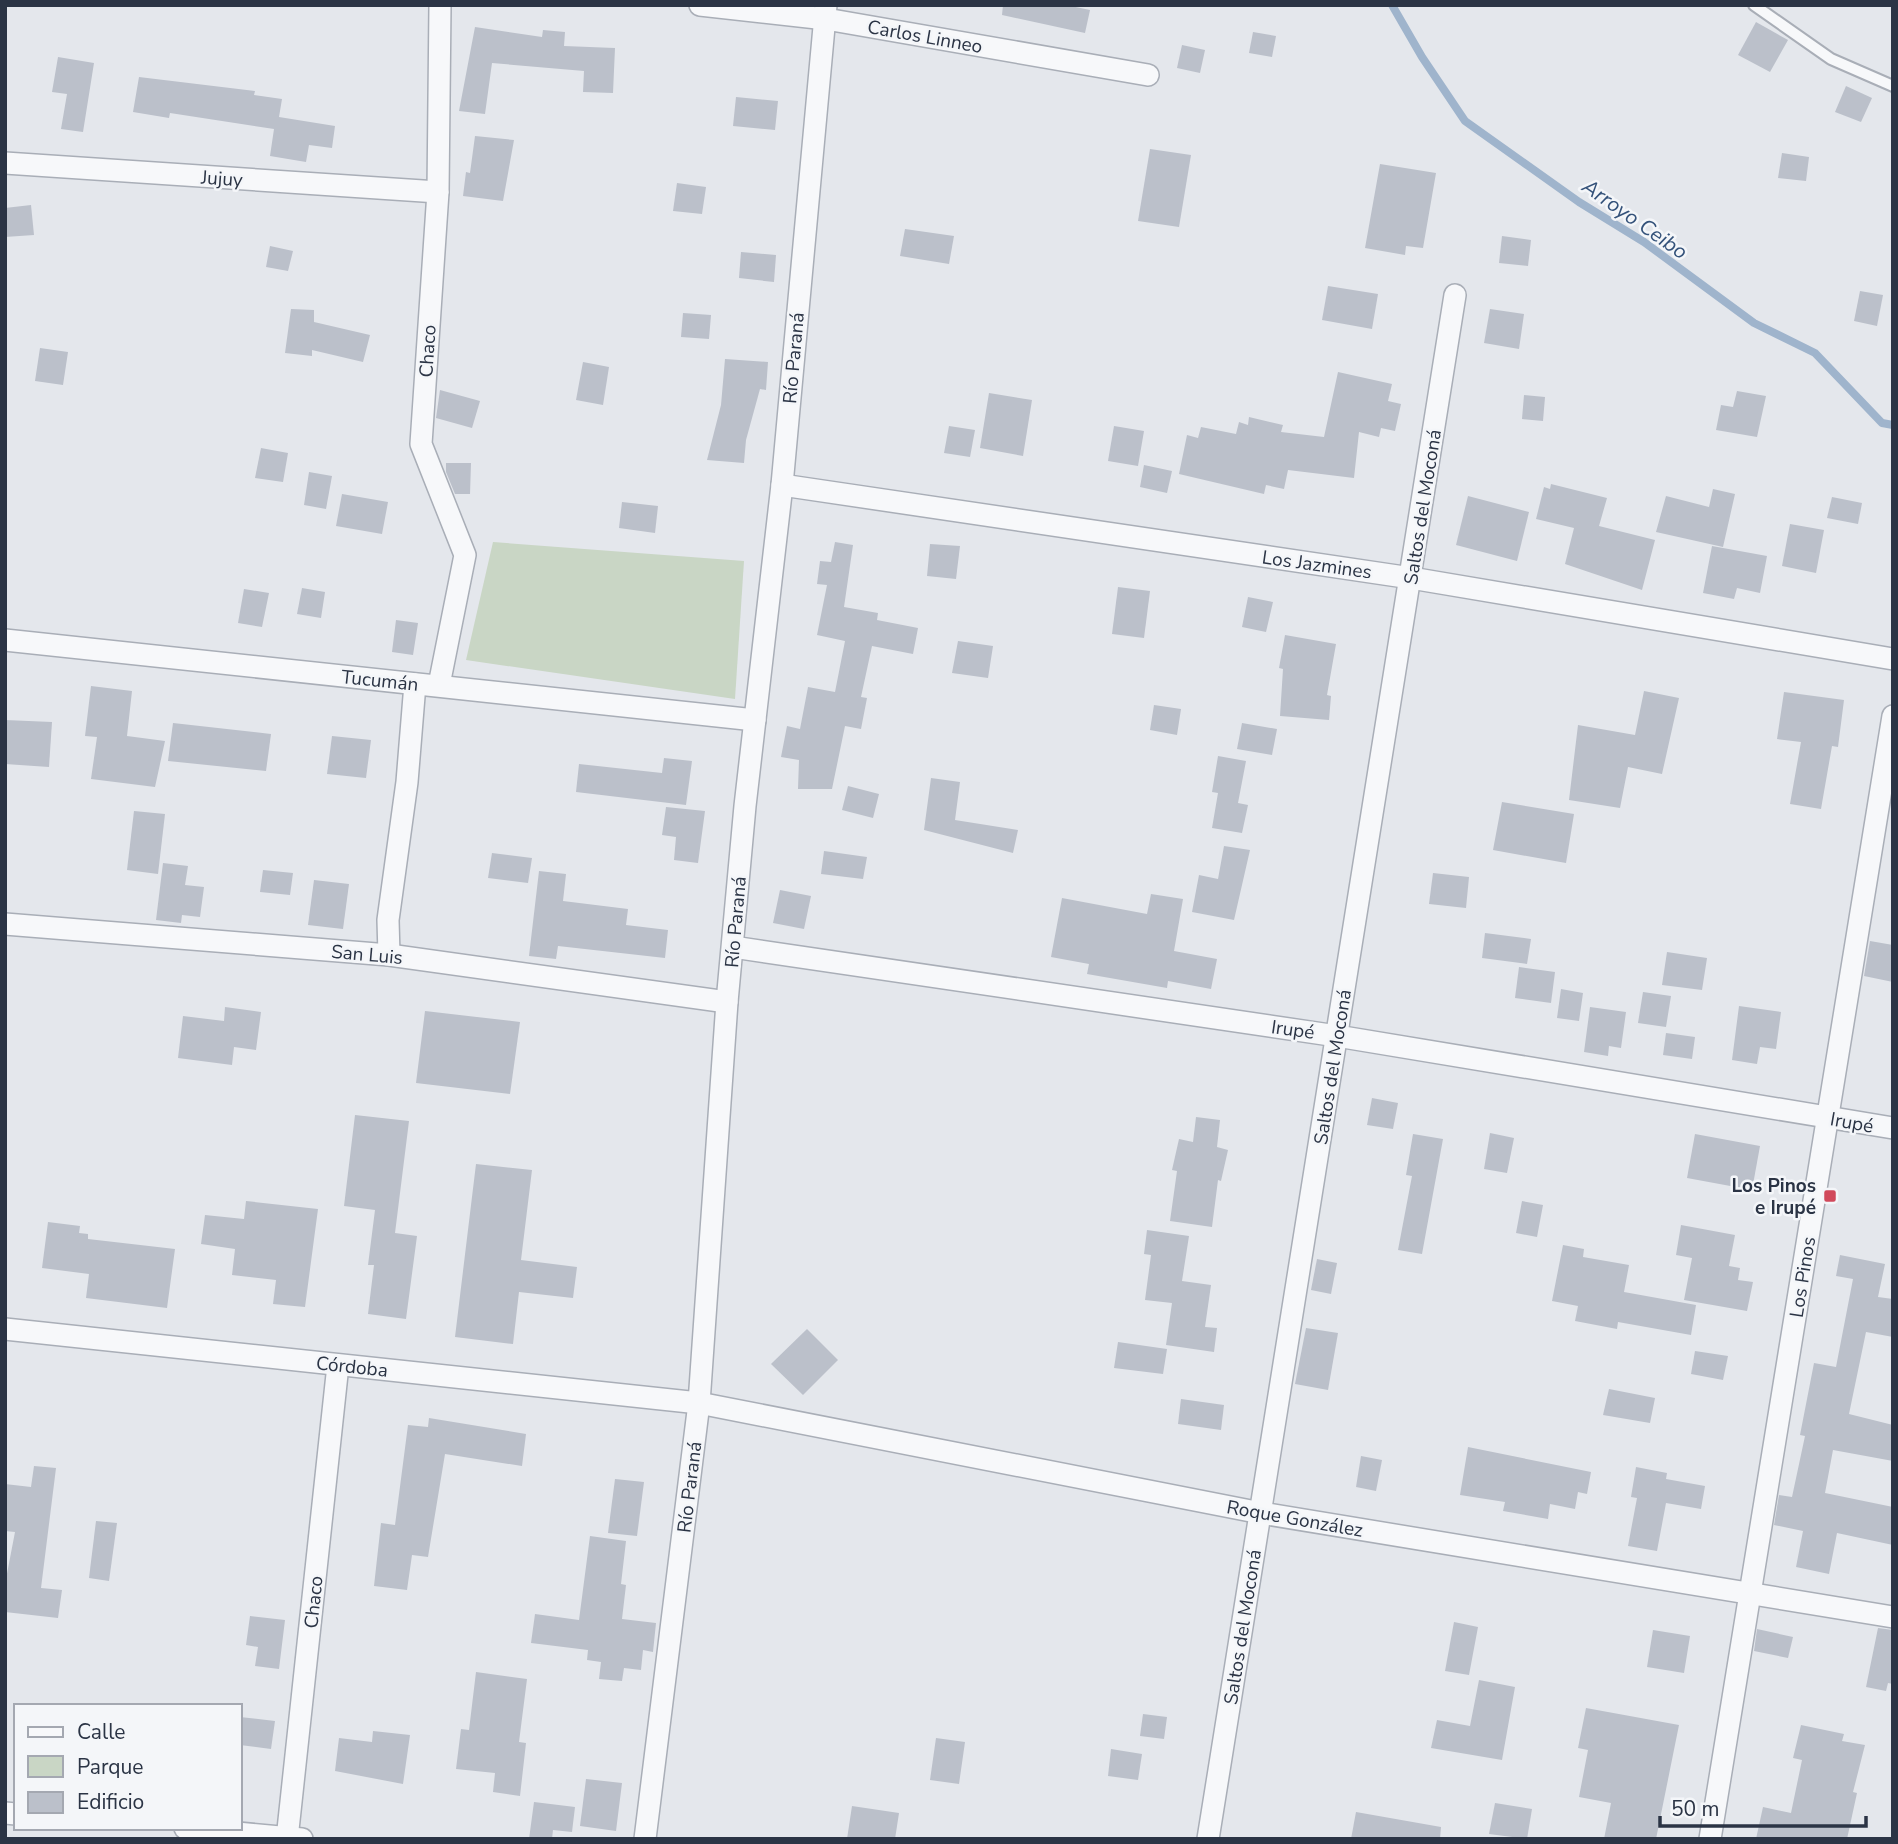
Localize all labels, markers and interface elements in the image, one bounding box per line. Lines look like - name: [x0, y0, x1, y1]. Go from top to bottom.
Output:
- street label: Carlos Linneo: [865, 14, 984, 60]
- street label: Jujuy: [199, 165, 244, 193]
- water label: Arroyo Ceibo: [1576, 172, 1693, 266]
- street label: Río Paraná: [777, 311, 811, 405]
- street label: Chaco: [413, 324, 443, 378]
- street label: Saltos del Moconá: [1398, 428, 1448, 587]
- street label: Los Jazmines: [1260, 544, 1373, 586]
- street label: Tucumán: [340, 664, 420, 698]
- street label: Río Paraná: [719, 875, 753, 969]
- street label: San Luis: [330, 939, 404, 971]
- street label: Saltos del Moconá: [1308, 988, 1358, 1147]
- street label: Irupé: [1270, 1014, 1316, 1046]
- street label: Irupé: [1828, 1106, 1876, 1140]
- place label: Los Pinos e Irupé: [1732, 1173, 1816, 1221]
- marker: Los Pinos e Irupé: [1822, 1188, 1838, 1204]
- street label: Los Pinos: [1784, 1235, 1822, 1320]
- street label: Córdoba: [315, 1350, 389, 1384]
- street label: Río Paraná: [671, 1440, 708, 1534]
- street label: Roque González: [1225, 1494, 1365, 1544]
- street label: Saltos del Moconá: [1218, 1548, 1268, 1707]
- street label: Chaco: [298, 1574, 330, 1630]
- legend: [14, 1704, 242, 1830]
- text: Calle: [77, 1718, 125, 1746]
- text: Parque: [77, 1753, 144, 1781]
- scale bar: [1660, 1784, 1867, 1828]
- text: Edificio: [77, 1788, 144, 1816]
- text: 50 m: [1671, 1795, 1720, 1823]

